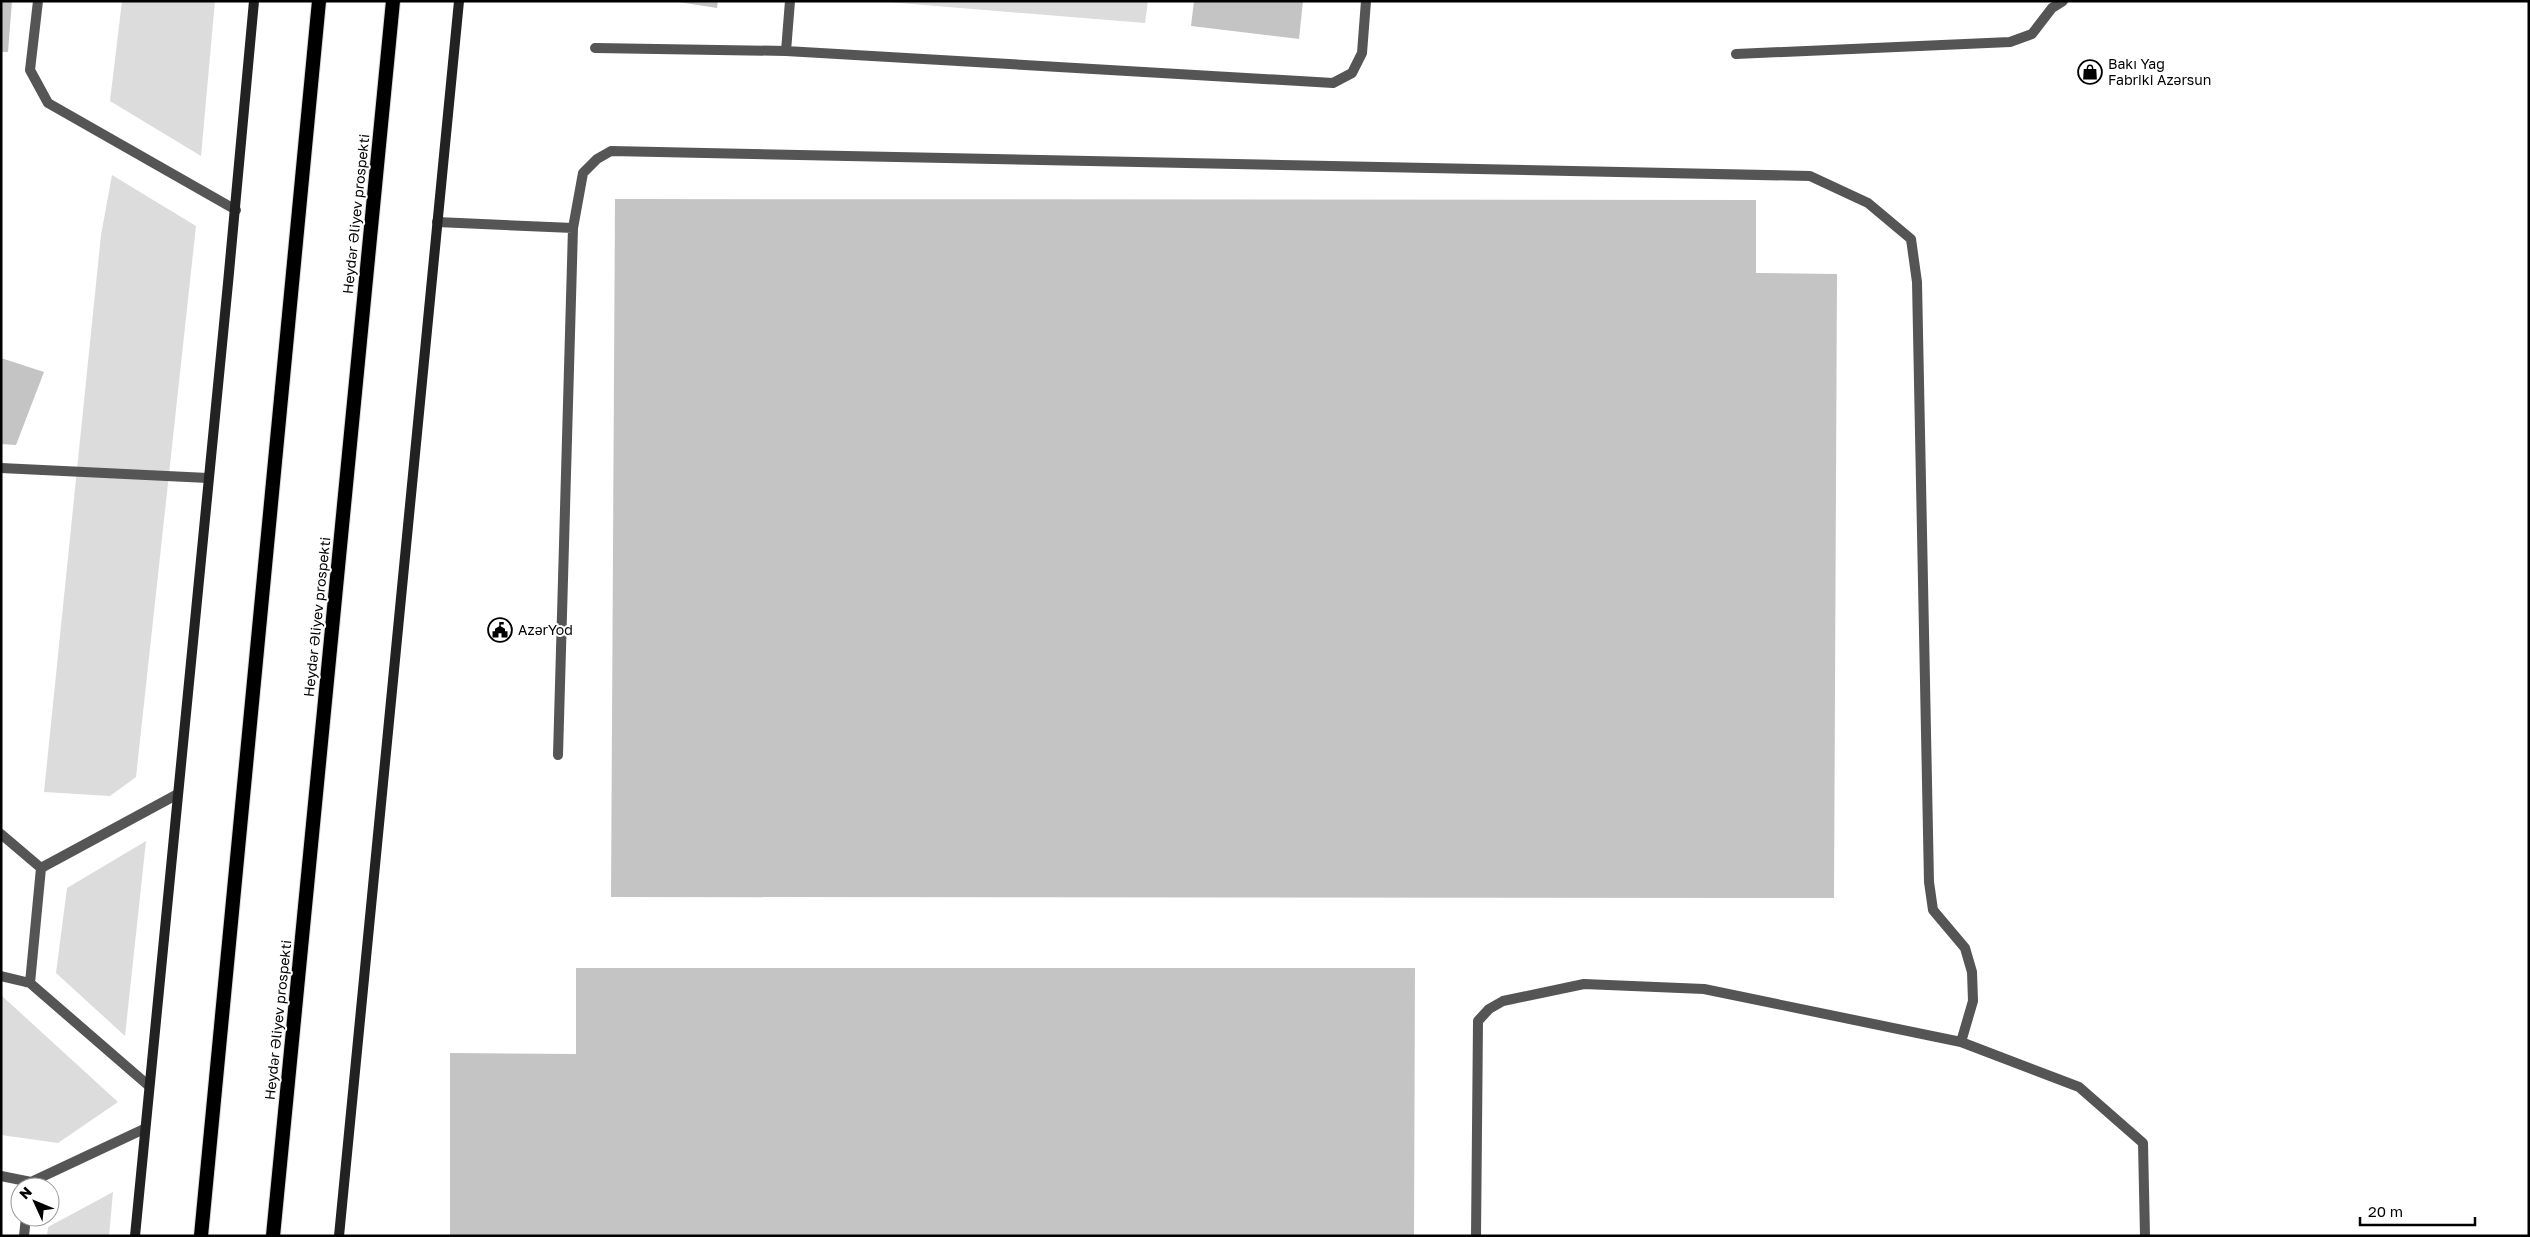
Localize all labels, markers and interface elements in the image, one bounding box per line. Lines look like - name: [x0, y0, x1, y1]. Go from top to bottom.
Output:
- place label: Bakı Yağ Fabriki Azərsun: [2108, 55, 2211, 88]
- shop icon: Bakı Yağ Fabriki Azərsun: [2077, 59, 2103, 85]
- street label: Heydər Əliyev prospekti: [339, 133, 372, 295]
- street label: Heydər Əliyev prospekti: [300, 536, 333, 698]
- public building icon: AzərYod: [487, 617, 513, 643]
- place label: AzərYod: [518, 621, 573, 638]
- street label: Heydər Əliyev prospekti: [261, 939, 294, 1101]
- north arrow: [10, 1177, 60, 1227]
- text: N: [15, 1183, 35, 1202]
- scale bar: [2360, 1194, 2475, 1226]
- text: 20 m: [2368, 1202, 2403, 1220]

